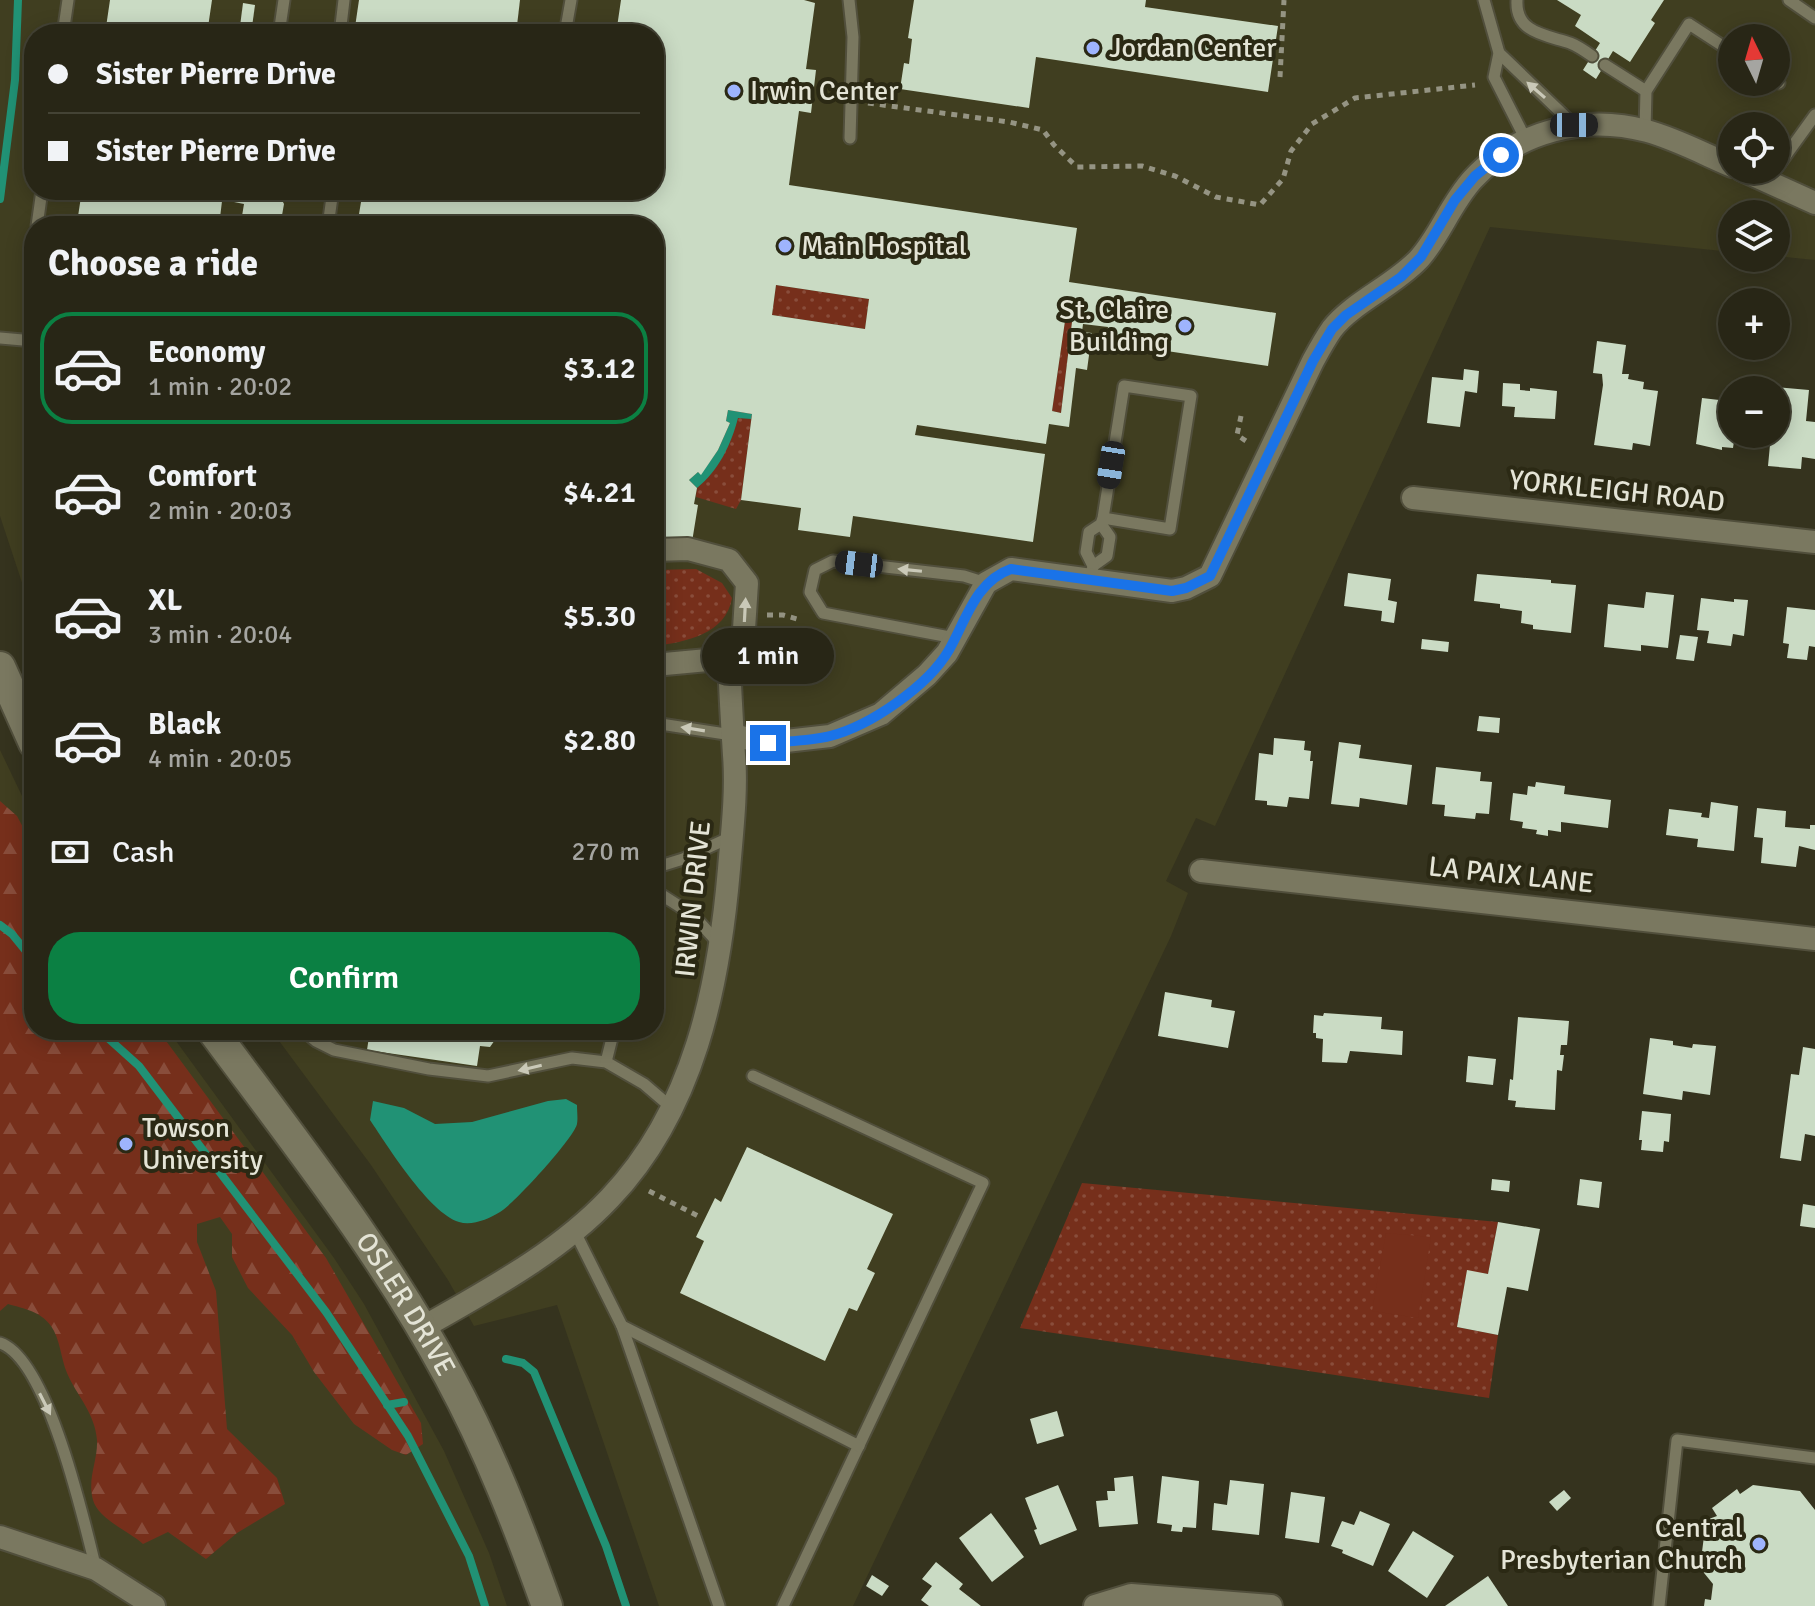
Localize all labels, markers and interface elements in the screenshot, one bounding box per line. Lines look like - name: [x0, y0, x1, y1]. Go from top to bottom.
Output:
- north arrow: [1718, 24, 1790, 96]
- map controls: [1718, 24, 1790, 448]
- place label: Jordan Center: [1109, 31, 1277, 65]
- marker: Jordan Center: [1084, 39, 1102, 57]
- text: Sister Pierre Drive: [96, 56, 336, 93]
- place label: Irwin Center: [750, 74, 899, 108]
- one-way arrow: [1526, 81, 1545, 99]
- marker: Irwin Center: [725, 82, 743, 100]
- button: locate: [1718, 112, 1790, 184]
- car: [1550, 113, 1598, 137]
- text: Sister Pierre Drive: [96, 133, 336, 170]
- route start: [1483, 137, 1519, 173]
- button: layers: [1718, 200, 1790, 272]
- place label: Main Hospital: [801, 229, 967, 263]
- marker: Main Hospital: [776, 237, 794, 255]
- text: Choose a ride: [48, 241, 258, 286]
- button: +: [1718, 288, 1790, 360]
- place label: St. Claire Building: [1059, 293, 1169, 359]
- marker: St. Claire Building: [1176, 317, 1194, 335]
- icon: car: [52, 332, 124, 404]
- text: Economy: [148, 334, 265, 371]
- text: $3.12: [563, 350, 636, 387]
- text: 1 min · 20:02: [148, 371, 292, 403]
- button: −: [1718, 376, 1790, 448]
- car: [1095, 439, 1127, 491]
- icon: car: [52, 456, 124, 528]
- text: Comfort: [148, 458, 257, 495]
- street label: YORKLEIGH ROAD: [1507, 463, 1727, 519]
- text: $4.21: [563, 474, 636, 511]
- text: 2 min · 20:03: [148, 495, 292, 527]
- car: [834, 549, 884, 579]
- one-way arrow: [897, 563, 922, 576]
- icon: car: [52, 580, 124, 652]
- text: XL: [148, 582, 182, 619]
- one-way arrow: [739, 597, 752, 622]
- text: $5.30: [563, 598, 636, 635]
- text: 3 min · 20:04: [148, 619, 292, 651]
- callout: 1 min: [702, 627, 834, 683]
- text: 1 min: [737, 640, 799, 672]
- icon: car: [52, 704, 124, 776]
- text: Black: [148, 706, 221, 743]
- text: $2.80: [563, 722, 636, 759]
- one-way arrow: [680, 722, 705, 735]
- route end: [750, 725, 786, 761]
- text: 4 min · 20:05: [148, 743, 292, 775]
- street label: IRWIN DRIVE: [668, 819, 718, 979]
- icon: cash: [48, 830, 92, 874]
- text: Cash: [112, 834, 175, 871]
- text: 270 m: [571, 836, 640, 868]
- street label: LA PAIX LANE: [1427, 849, 1595, 901]
- button: Confirm: [48, 932, 640, 1024]
- one-way arrow: [517, 1062, 542, 1075]
- place label: Towson University: [142, 1111, 263, 1177]
- marker: Towson University: [117, 1135, 135, 1153]
- street label: OSLER DRIVE: [348, 1226, 463, 1382]
- one-way arrow: [39, 1392, 52, 1415]
- place label: Central Presbyterian Church: [1500, 1511, 1743, 1577]
- marker: Central Presbyterian Church: [1750, 1535, 1768, 1553]

